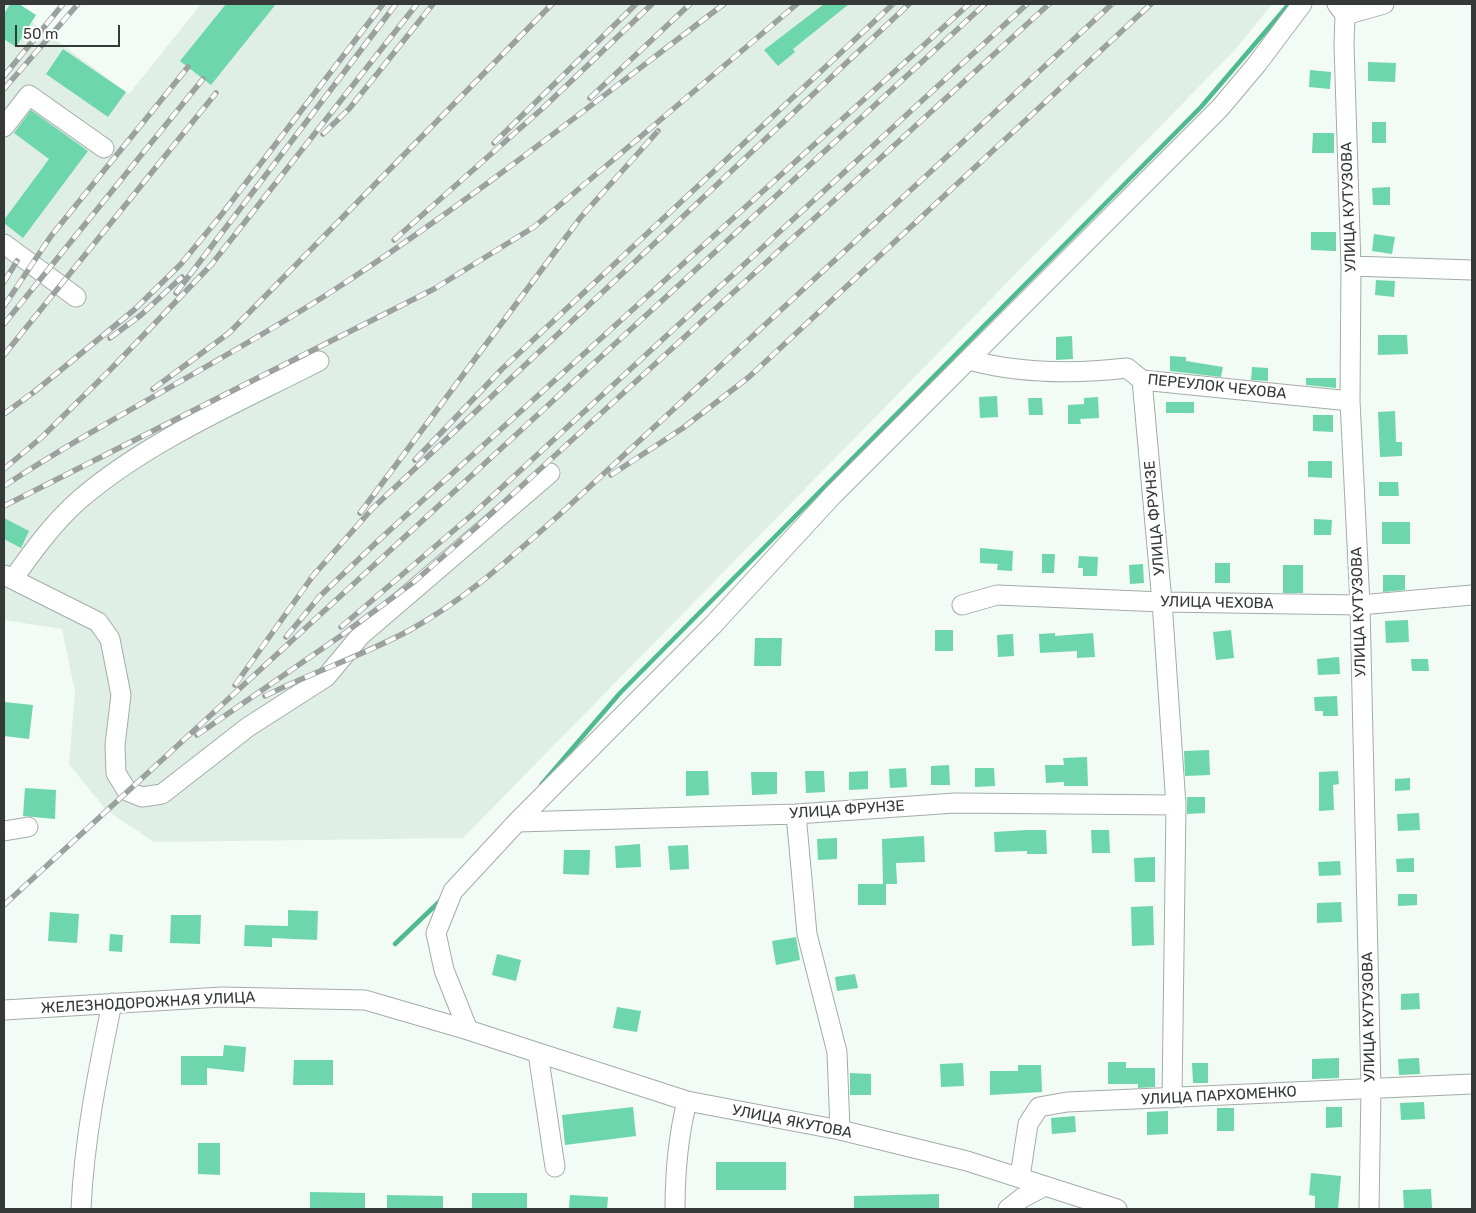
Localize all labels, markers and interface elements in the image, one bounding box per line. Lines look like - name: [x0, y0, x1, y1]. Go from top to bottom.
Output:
- scale bar: [18, 15, 122, 47]
- text: 50 m: [23, 25, 58, 43]
- street label: УЛИЦА КУТУЗОВА: [1338, 142, 1360, 272]
- street label: ПЕРЕУЛОК ЧЕХОВА: [1147, 371, 1287, 403]
- street label: УЛИЦА ФРУНЗЕ: [1141, 460, 1169, 576]
- street label: УЛИЦА КУТУЗОВА: [1348, 547, 1370, 677]
- street label: УЛИЦА ЧЕХОВА: [1160, 593, 1274, 613]
- street label: УЛИЦА ФРУНЗЕ: [789, 797, 905, 823]
- street label: УЛИЦА КУТУЗОВА: [1359, 952, 1379, 1082]
- street label: ЖЕЛЕЗНОДОРОЖНАЯ УЛИЦА: [40, 988, 256, 1018]
- street label: УЛИЦА ПАРХОМЕНКО: [1141, 1083, 1297, 1109]
- street label: УЛИЦА ЯКУТОВА: [730, 1102, 854, 1142]

